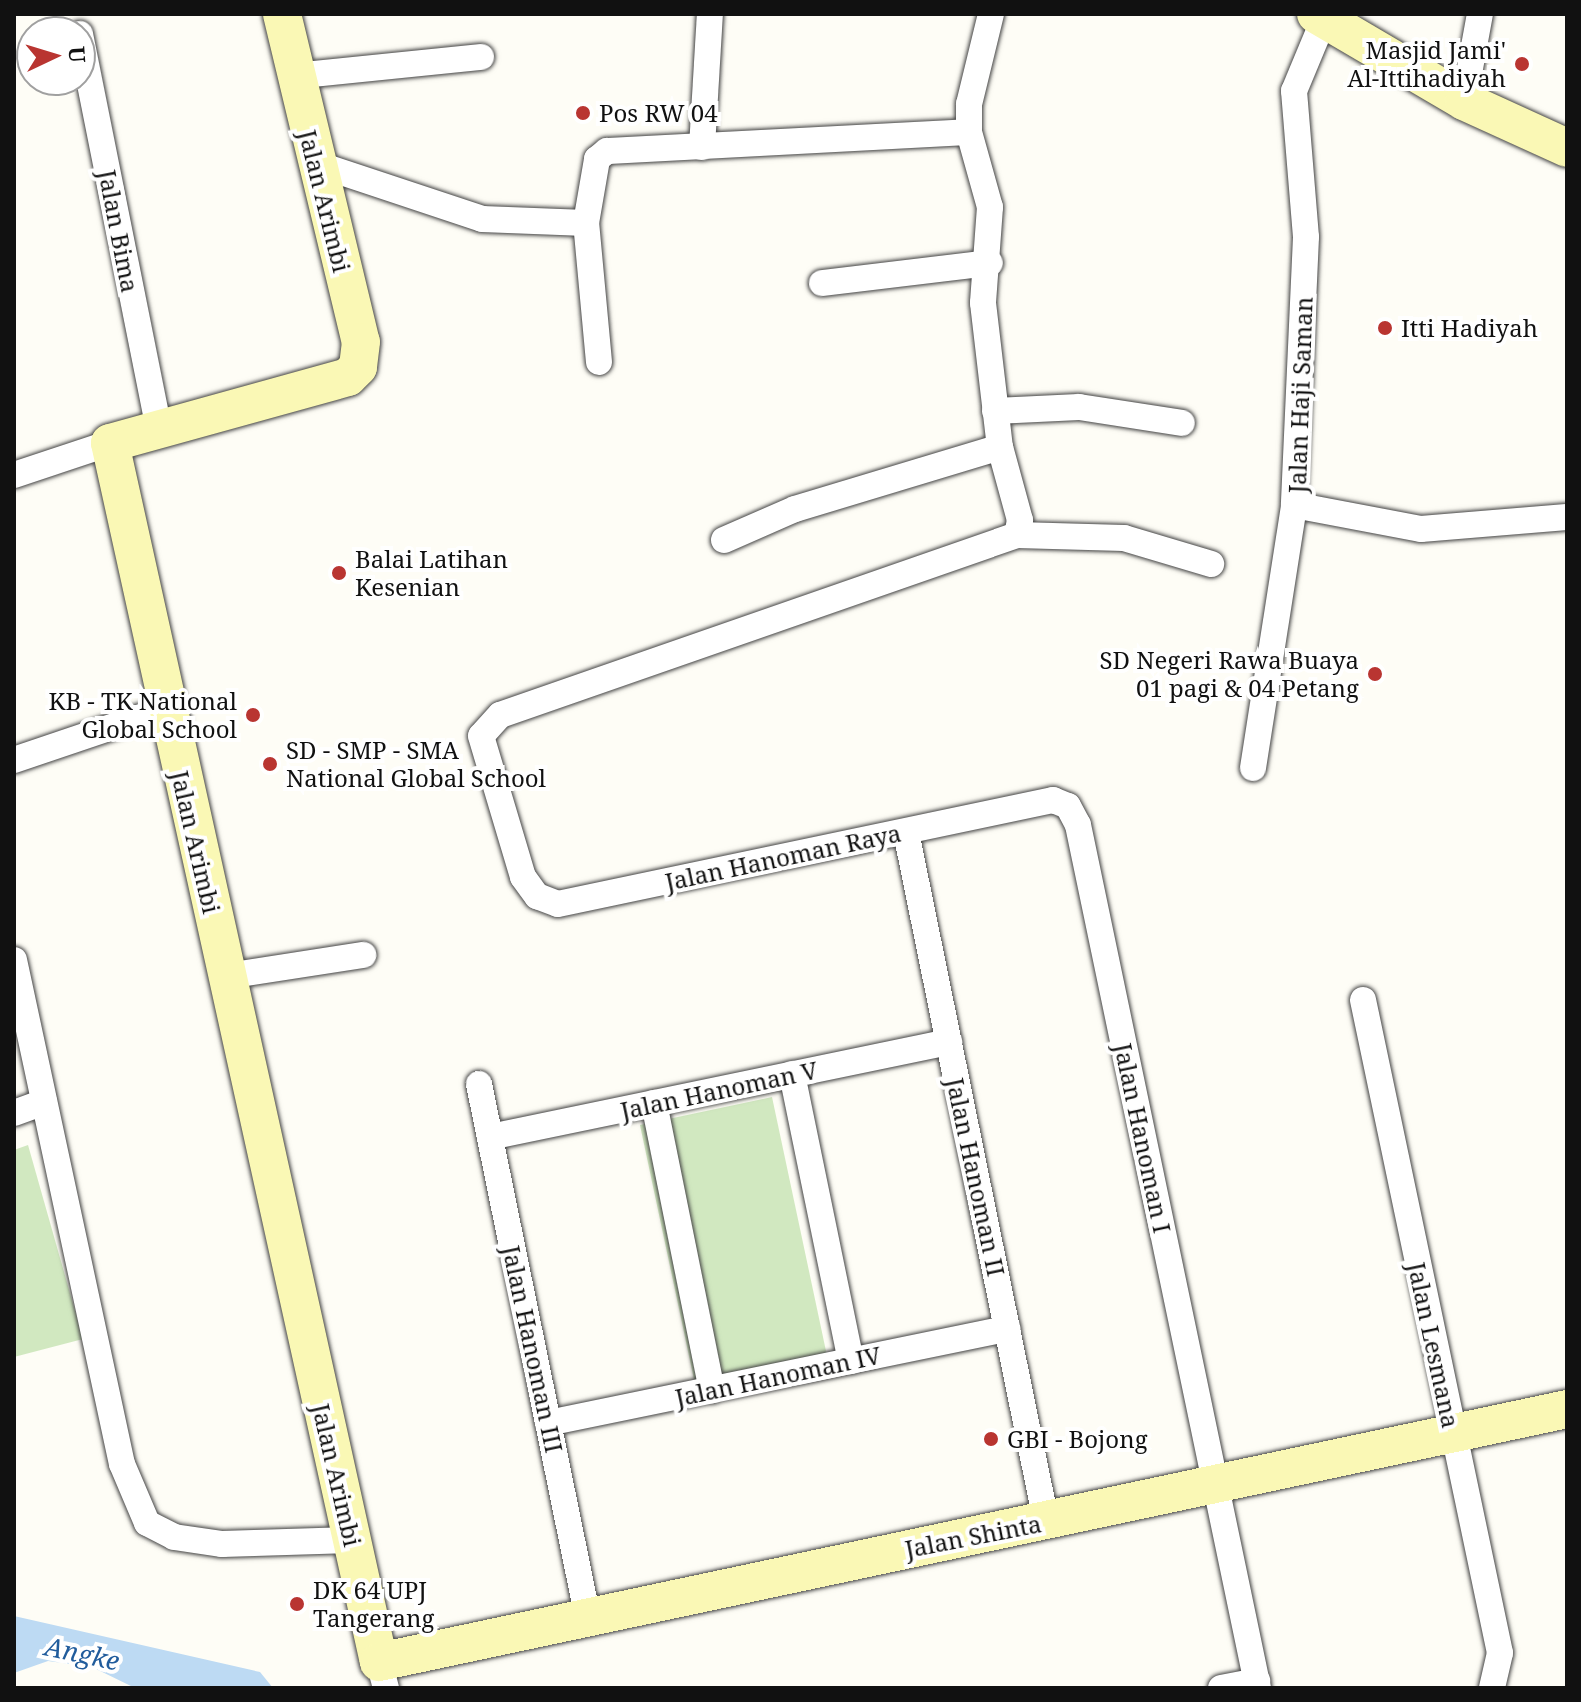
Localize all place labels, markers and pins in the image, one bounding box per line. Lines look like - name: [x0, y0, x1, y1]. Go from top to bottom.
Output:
- place label: Masjid Jami' Al-Ittihadiyah: [1347, 36, 1506, 92]
- marker: Masjid Jami' Al-Ittihadiyah: [1513, 55, 1531, 73]
- place label: Pos RW 04: [599, 99, 718, 127]
- marker: Pos RW 04: [574, 104, 592, 122]
- place label: Itti Hadiyah: [1401, 314, 1538, 342]
- marker: Itti Hadiyah: [1376, 319, 1394, 337]
- place label: Balai Latihan Kesenian: [355, 545, 508, 601]
- marker: Balai Latihan Kesenian: [330, 564, 348, 582]
- place label: SD Negeri Rawa Buaya 01 pagi & 04 Petang: [1099, 646, 1359, 702]
- marker: SD Negeri Rawa Buaya 01 pagi & 04 Petang: [1366, 665, 1384, 683]
- place label: KB - TK National Global School: [49, 687, 237, 743]
- marker: KB - TK National Global School: [244, 706, 262, 724]
- place label: SD - SMP - SMA National Global School: [286, 736, 546, 792]
- marker: SD - SMP - SMA National Global School: [261, 755, 279, 773]
- place label: GBI - Bojong: [1007, 1425, 1148, 1453]
- marker: GBI - Bojong: [982, 1430, 1000, 1448]
- place label: DK 64 UPJ Tangerang: [313, 1576, 434, 1632]
- marker: DK 64 UPJ Tangerang: [288, 1595, 306, 1613]

